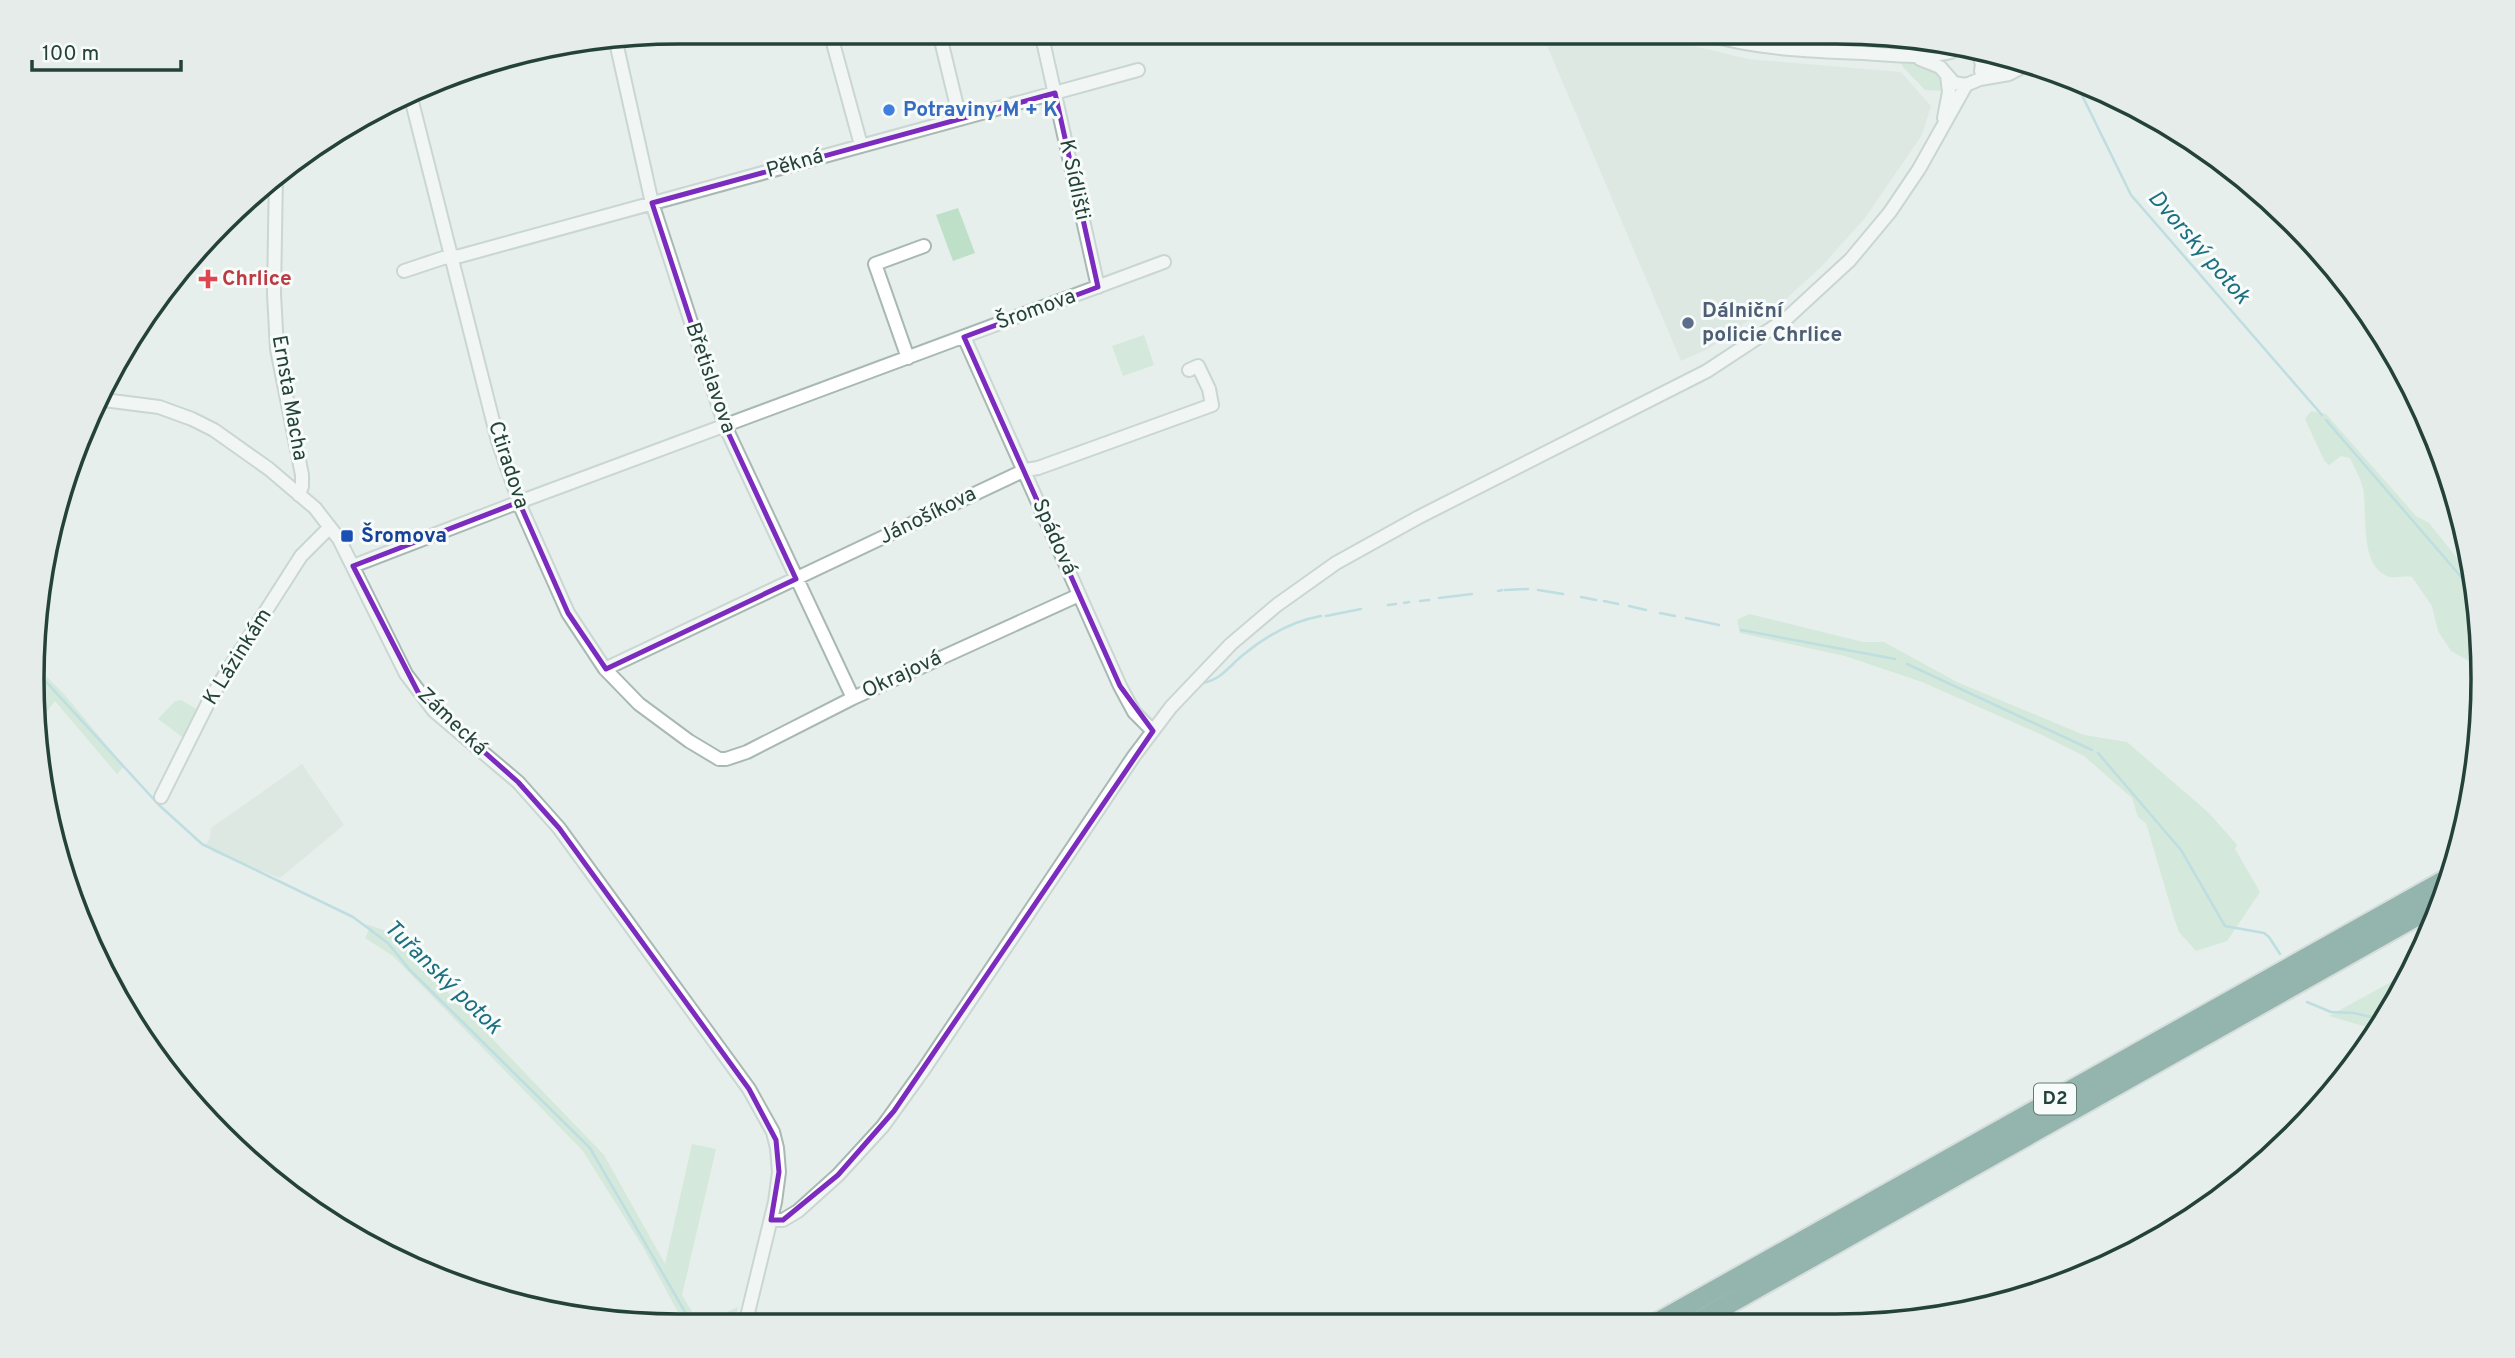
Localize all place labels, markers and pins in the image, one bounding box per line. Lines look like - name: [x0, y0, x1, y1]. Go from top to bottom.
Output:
- place label: Potraviny M + K: [903, 97, 1058, 124]
- marker: Potraviny M + K: [881, 102, 897, 118]
- place label: Chrlice: [222, 266, 292, 293]
- marker: Chrlice: [200, 271, 216, 287]
- place label: Dálniční policie Chrlice: [1702, 298, 1842, 349]
- marker: Dálniční policie Chrlice: [1680, 315, 1696, 331]
- place label: Šromova: [361, 522, 447, 550]
- marker: Šromova: [339, 528, 355, 544]

